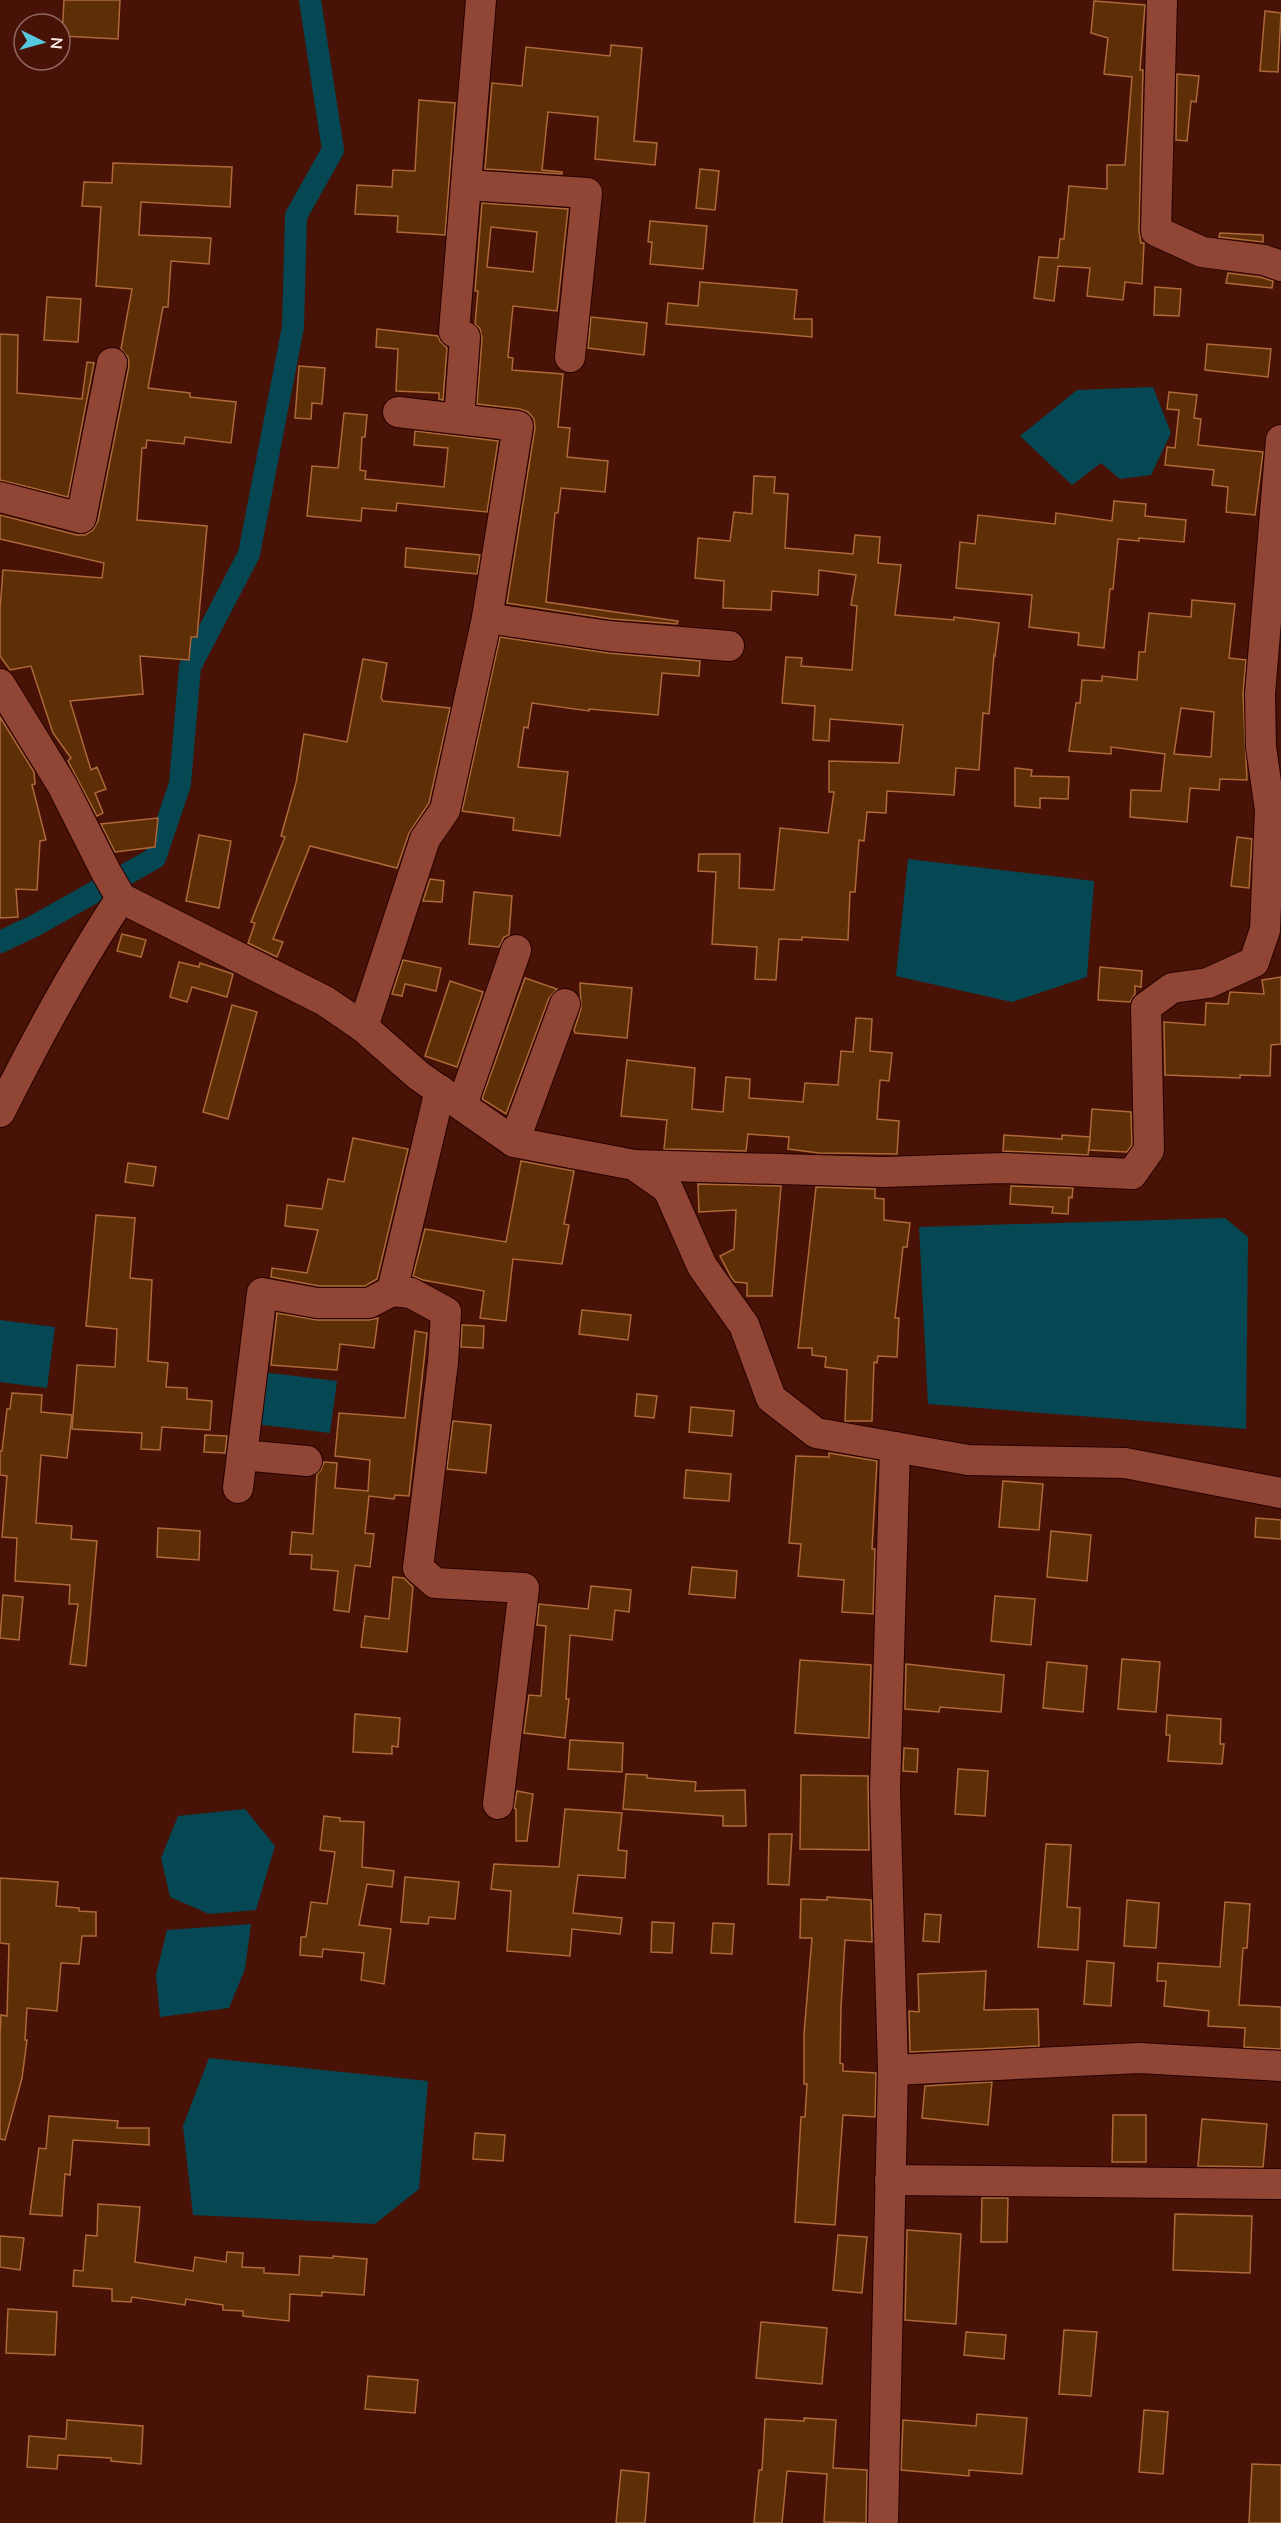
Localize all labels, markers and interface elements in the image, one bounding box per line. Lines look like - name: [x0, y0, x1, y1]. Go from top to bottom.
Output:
- north arrow: [12, 12, 72, 72]
- text: N: [44, 36, 67, 50]

